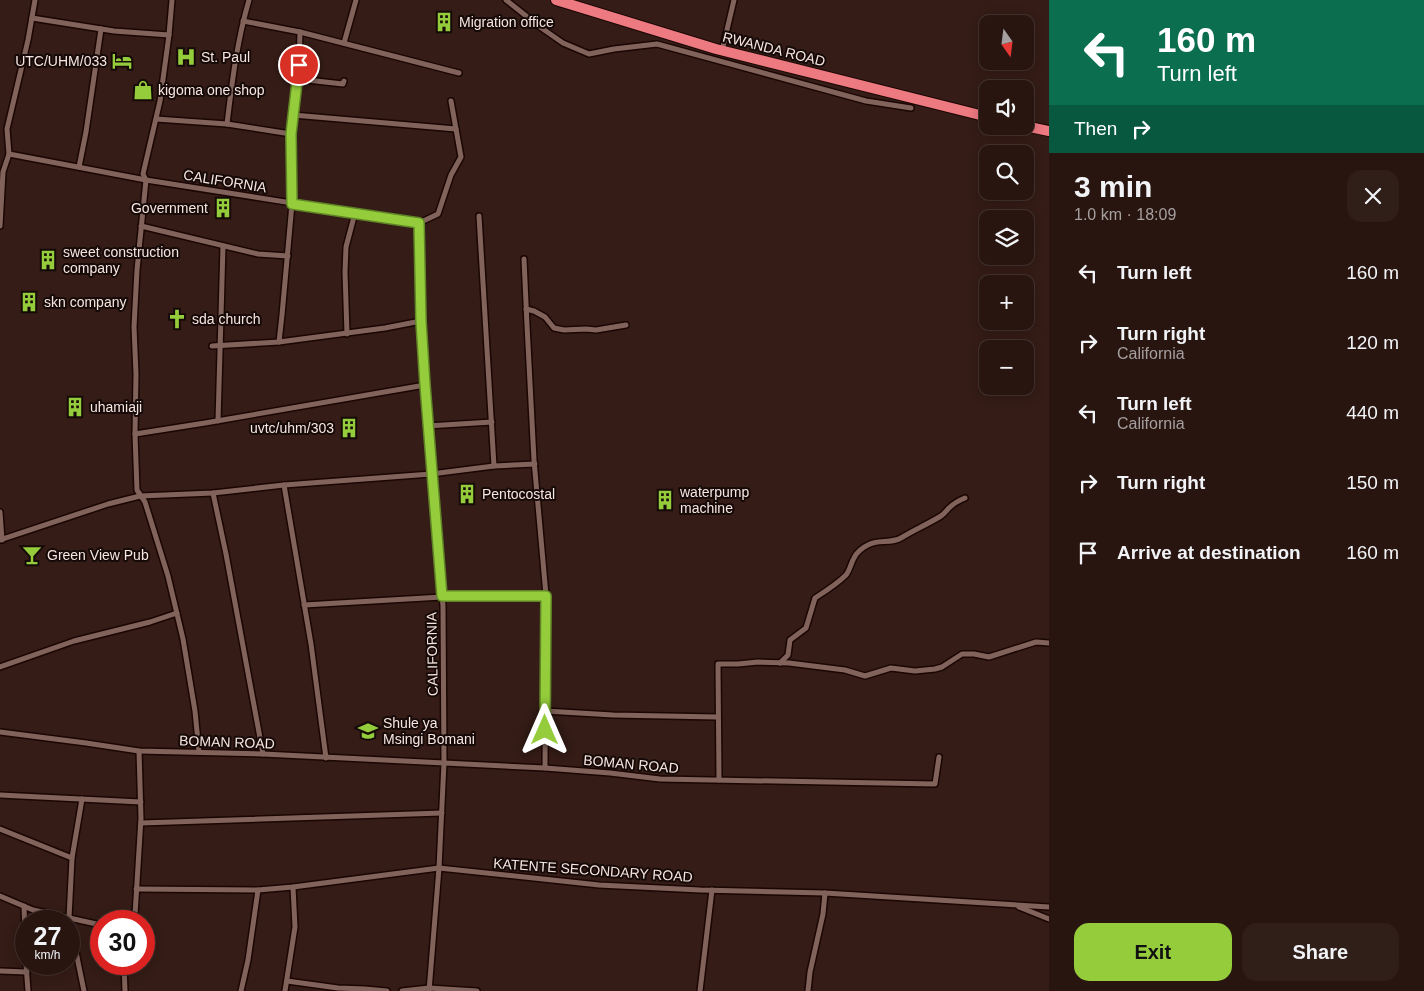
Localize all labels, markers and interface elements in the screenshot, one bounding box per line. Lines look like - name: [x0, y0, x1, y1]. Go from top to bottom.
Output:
- building icon: Migration office: [433, 11, 455, 33]
- place label: Migration office: [459, 14, 554, 30]
- north arrow: [979, 15, 1034, 70]
- map controls: [979, 15, 1034, 395]
- icon: left: [1074, 20, 1139, 85]
- text: 160 m: [1157, 20, 1256, 59]
- street label: RWANDA ROAD: [721, 29, 827, 69]
- pin: [278, 44, 320, 86]
- hospital icon: St. Paul: [175, 46, 197, 68]
- place label: St. Paul: [201, 49, 250, 65]
- hotel icon: UTC/UHM/033: [111, 50, 133, 72]
- icon: arrive: [285, 51, 313, 79]
- place label: UTC/UHM/033: [15, 53, 107, 69]
- text: Turn left: [1157, 61, 1237, 86]
- shop icon: kigoma one shop: [132, 79, 154, 101]
- button: sound: [979, 80, 1034, 135]
- place label: kigoma one shop: [158, 82, 265, 98]
- icon: right: [1127, 115, 1155, 143]
- text: Then: [1074, 118, 1117, 139]
- button: search: [979, 145, 1034, 200]
- street label: CALIFORNIA: [182, 167, 268, 196]
- text: 3 min: [1074, 170, 1152, 203]
- button: close: [1347, 170, 1399, 222]
- building icon: Government: [212, 197, 234, 219]
- place label: Government: [131, 200, 208, 216]
- text: 1.0 km · 18:09: [1074, 206, 1176, 223]
- button: layers: [979, 210, 1034, 265]
- place label: sweet construction company: [63, 244, 179, 276]
- building icon: sweet construction company: [37, 249, 59, 271]
- icon: left: [1074, 259, 1102, 287]
- text: Turn left: [1117, 262, 1192, 283]
- text: 160 m: [1346, 262, 1399, 283]
- button: +: [979, 275, 1034, 330]
- building icon: skn company: [18, 291, 40, 313]
- place label: skn company: [44, 294, 126, 310]
- church icon: sda church: [166, 308, 188, 330]
- place label: sda church: [192, 311, 260, 327]
- text: Turn right: [1117, 323, 1205, 344]
- icon: right: [1074, 329, 1102, 357]
- text: 120 m: [1346, 332, 1399, 353]
- button: −: [979, 340, 1034, 395]
- text: California: [1117, 345, 1185, 362]
- text: Turn left: [1117, 393, 1192, 414]
- building icon: uhamiaji: [64, 396, 86, 418]
- place label: uhamiaji: [90, 399, 142, 415]
- icon: left: [1074, 399, 1102, 427]
- text: 440 m: [1346, 402, 1399, 423]
- text: California: [1117, 415, 1185, 432]
- building icon: uvtc/uhm/303: [338, 417, 360, 439]
- place label: uvtc/uhm/303: [250, 420, 334, 436]
- icon: right: [1074, 469, 1102, 497]
- text: Turn right: [1117, 472, 1205, 493]
- text: 150 m: [1346, 472, 1399, 493]
- building icon: Pentocostal: [456, 483, 478, 505]
- place label: waterpump machine: [679, 484, 749, 516]
- place label: Pentocostal: [482, 486, 555, 502]
- building icon: waterpump machine: [654, 489, 676, 511]
- icon: arrive: [1074, 539, 1102, 567]
- text: Arrive at destination: [1117, 542, 1301, 563]
- text: 160 m: [1346, 542, 1399, 563]
- bar icon: Green View Pub: [21, 544, 43, 566]
- place label: Green View Pub: [47, 547, 149, 563]
- street label: CALIFORNIA: [423, 611, 441, 696]
- position arrow: [518, 703, 570, 755]
- place label: Shule ya Msingi Bomani: [383, 715, 475, 747]
- school or university icon: Shule ya Msingi Bomani: [357, 720, 379, 742]
- street label: BOMAN ROAD: [179, 732, 275, 752]
- street label: BOMAN ROAD: [583, 752, 679, 776]
- street label: KATENTE SECONDARY ROAD: [493, 855, 693, 885]
- speed limit sign: 30: [90, 910, 155, 975]
- text: 27: [34, 922, 61, 950]
- button: Exit: [1074, 923, 1232, 981]
- button: Share: [1242, 923, 1399, 981]
- text: km/h: [34, 948, 61, 962]

